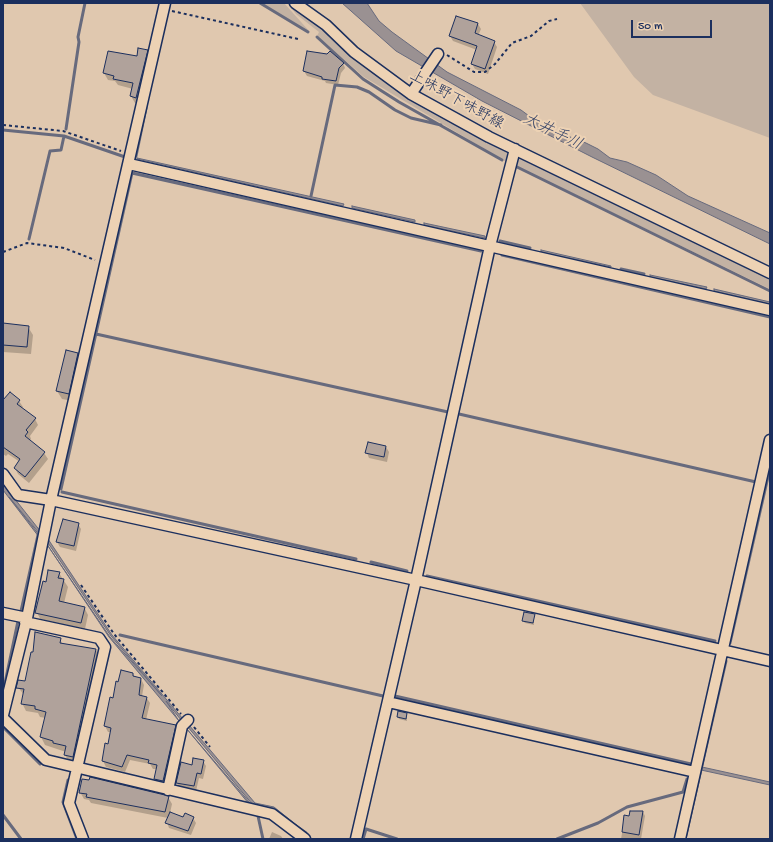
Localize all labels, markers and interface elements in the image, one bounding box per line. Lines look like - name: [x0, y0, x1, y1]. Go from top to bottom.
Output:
- scale bar: [633, 12, 714, 38]
- text: 50 m: [638, 20, 663, 34]
- street label: 上味野下味野線: [406, 68, 506, 134]
- water label: 大井手川: [519, 110, 585, 156]

